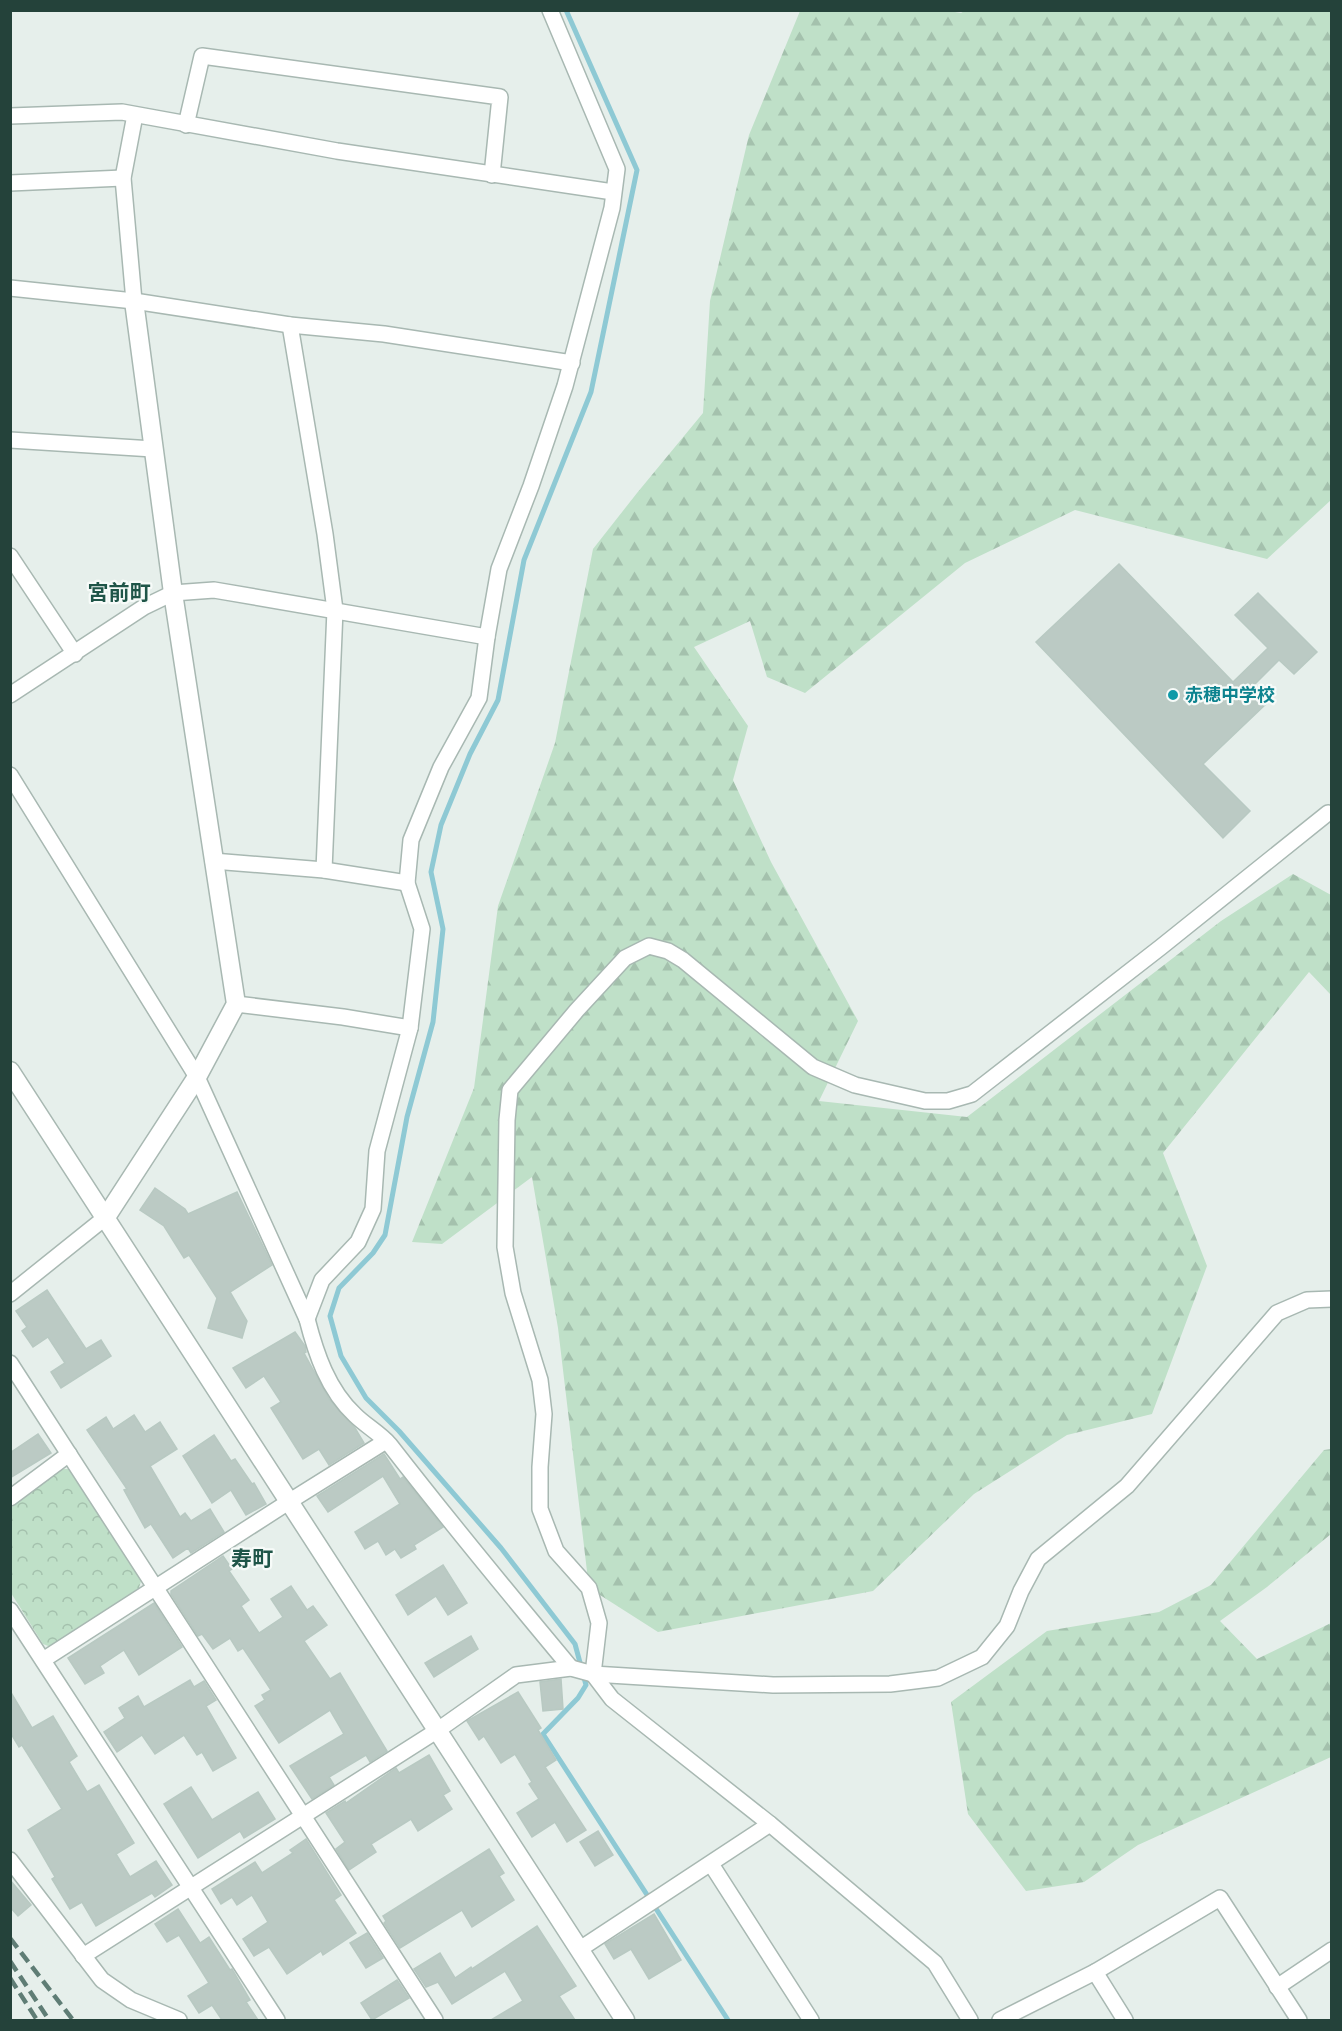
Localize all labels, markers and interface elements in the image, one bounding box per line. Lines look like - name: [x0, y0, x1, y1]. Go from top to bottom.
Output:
- district label: 宮前町: [88, 580, 151, 605]
- place label: 赤穂中学校: [1185, 684, 1275, 705]
- marker: 赤穂中学校: [1166, 688, 1180, 702]
- district label: 寿町: [231, 1546, 273, 1571]

